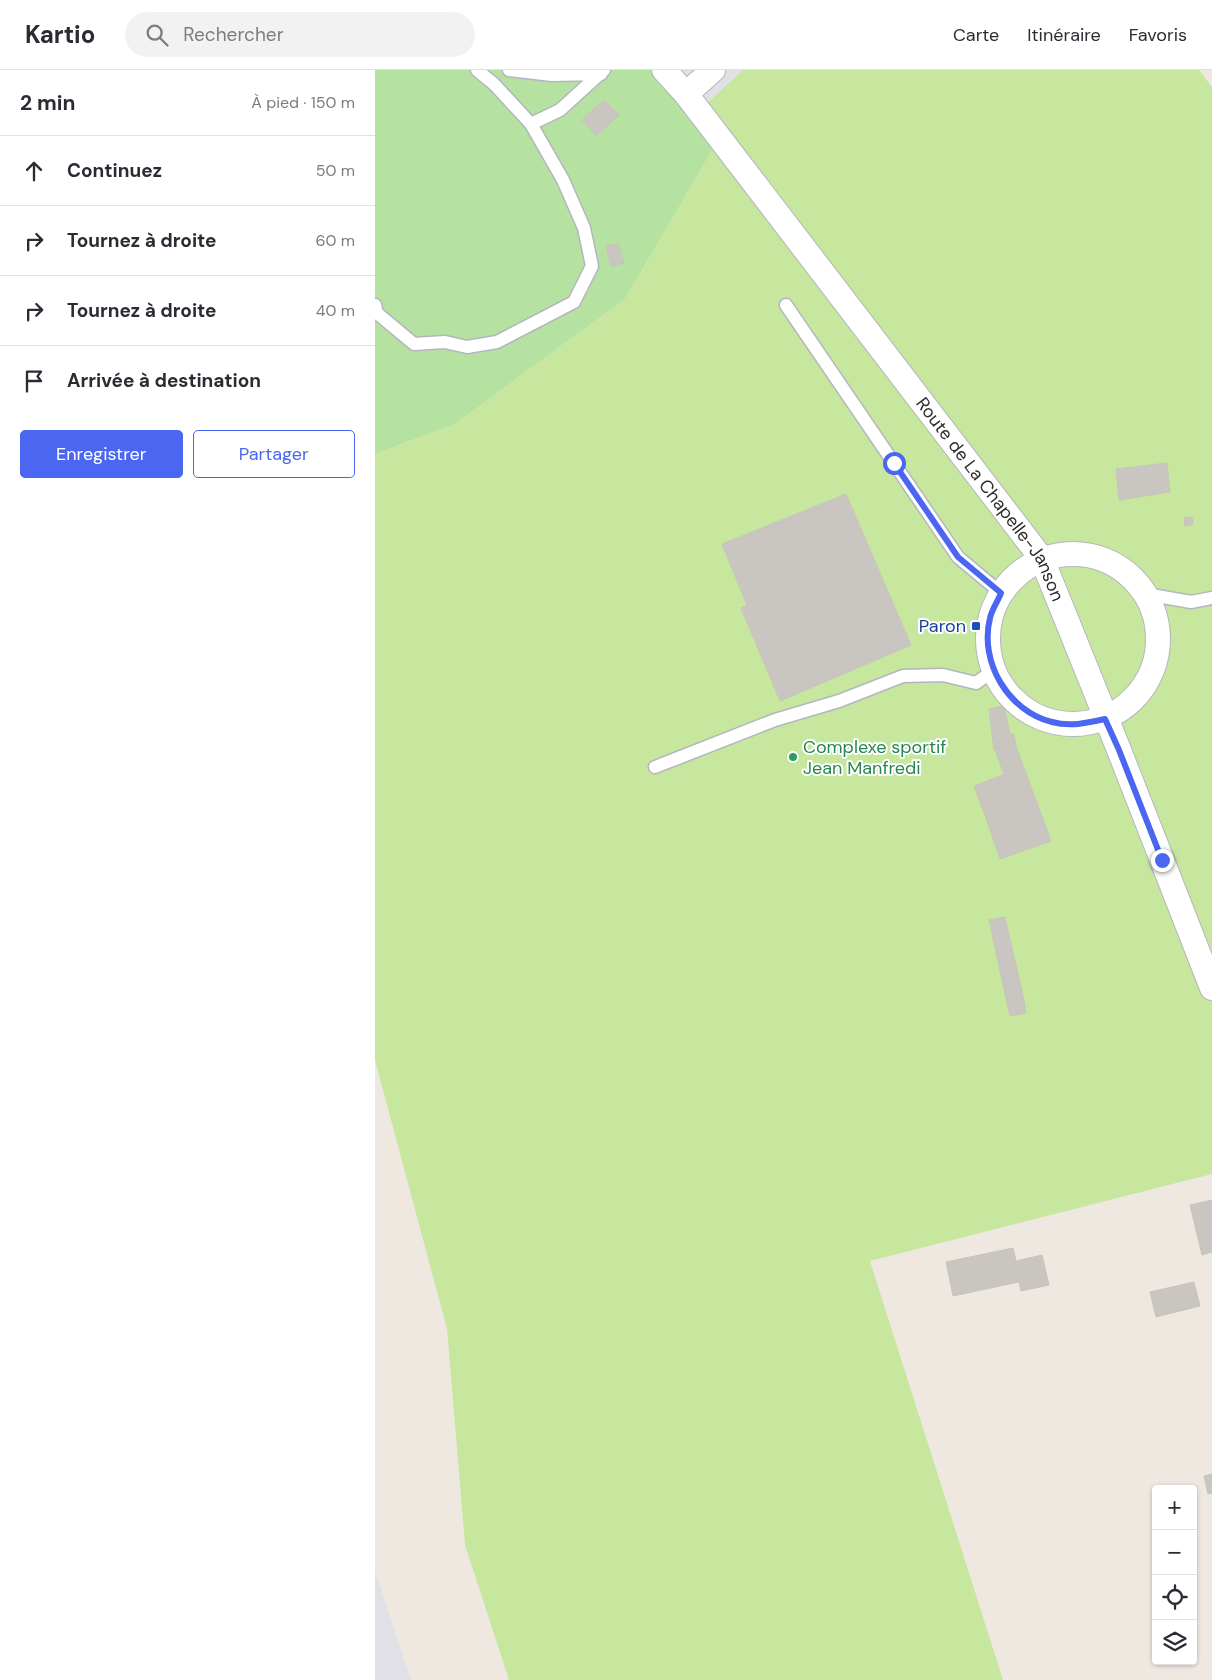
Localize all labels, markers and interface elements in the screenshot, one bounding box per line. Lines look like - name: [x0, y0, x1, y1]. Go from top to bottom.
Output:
- search box: [125, 12, 475, 57]
- text: Kartio: [25, 19, 95, 50]
- icon: search: [143, 21, 171, 49]
- text: Rechercher: [183, 22, 284, 47]
- text: Carte: [953, 23, 999, 47]
- text: Itinéraire: [1027, 23, 1101, 47]
- text: Favoris: [1129, 23, 1187, 47]
- text: 2 min: [20, 89, 76, 117]
- text: À pied · 150 m: [251, 92, 355, 113]
- icon: ahead: [20, 157, 48, 185]
- text: Continuez: [67, 158, 162, 183]
- text: 50 m: [316, 160, 355, 181]
- icon: right: [20, 227, 48, 255]
- text: Tournez à droite: [67, 228, 217, 253]
- text: 60 m: [315, 230, 355, 251]
- icon: right: [20, 297, 48, 325]
- text: Tournez à droite: [67, 298, 217, 323]
- text: 40 m: [316, 300, 355, 321]
- icon: arrive: [20, 367, 48, 395]
- text: Arrivée à destination: [67, 368, 261, 393]
- street label: Route de La Chapelle-Janson: [910, 392, 1070, 605]
- button: Enregistrer: [20, 430, 183, 478]
- button: Partager: [193, 430, 355, 478]
- route start: [883, 452, 906, 475]
- place label: Paron: [919, 614, 966, 638]
- marker: Paron: [970, 620, 982, 632]
- place label: Complexe sportif Jean Manfredi: [803, 735, 946, 780]
- marker: Complexe sportif Jean Manfredi: [787, 751, 799, 763]
- route end: [1151, 849, 1174, 872]
- map controls: [1152, 1485, 1197, 1665]
- button: +: [1152, 1485, 1197, 1530]
- button: −: [1152, 1530, 1197, 1575]
- button: locate: [1152, 1575, 1197, 1620]
- button: layers: [1152, 1620, 1197, 1665]

